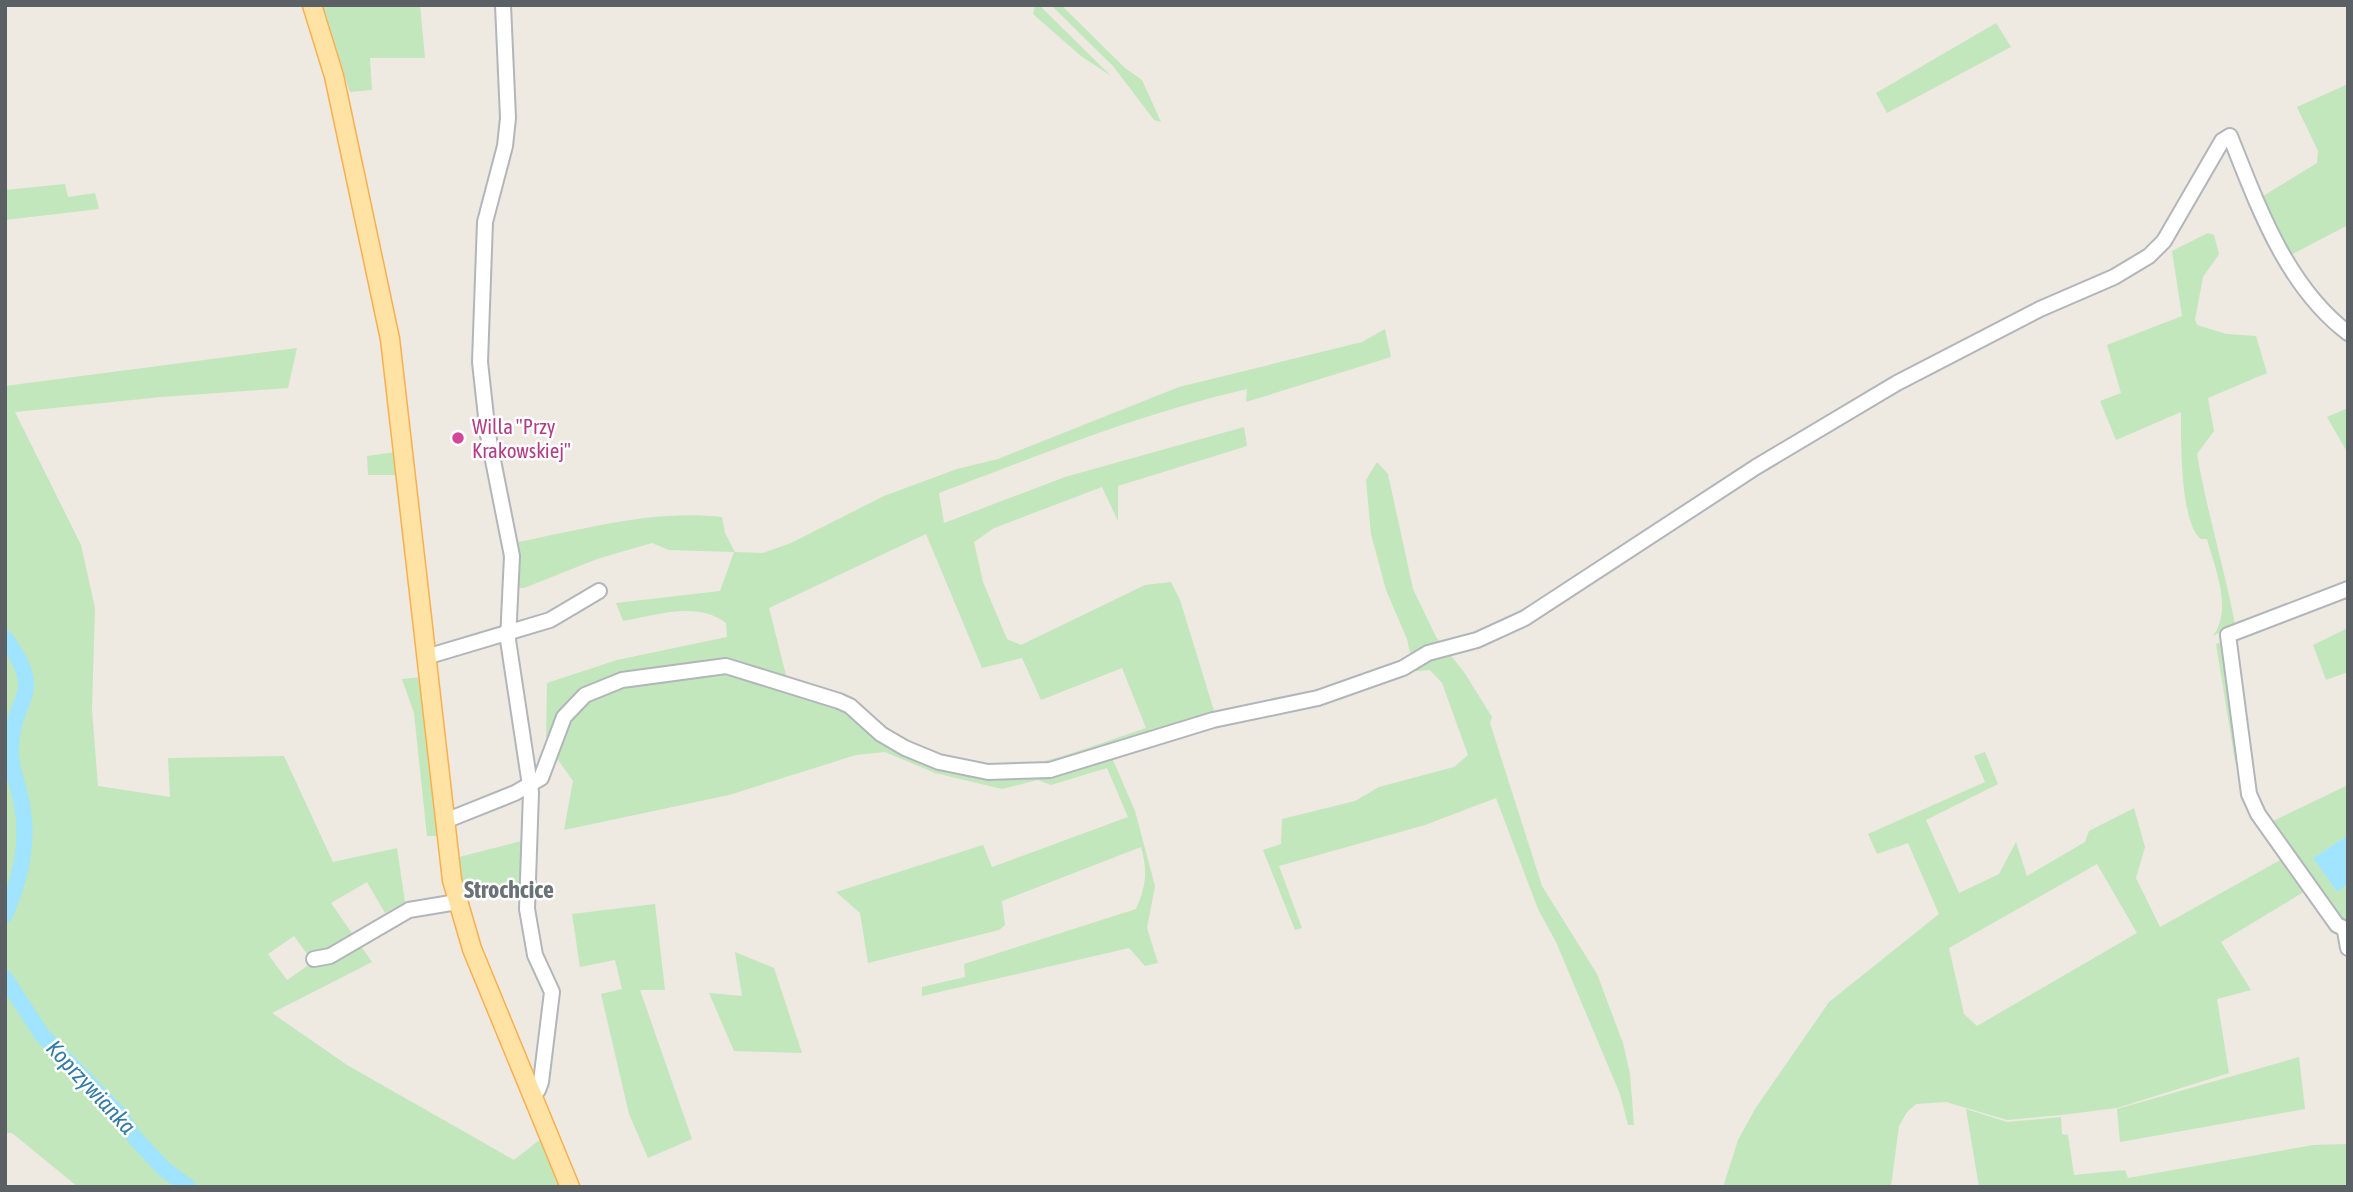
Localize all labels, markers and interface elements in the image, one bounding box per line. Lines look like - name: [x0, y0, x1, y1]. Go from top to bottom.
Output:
- place label: Willa "Przy Krakowskiej": [472, 414, 571, 462]
- marker: Willa "Przy Krakowskiej": [450, 430, 466, 446]
- district label: Strochcice: [464, 876, 554, 903]
- water label: Koprzywianka: [41, 1035, 141, 1139]

